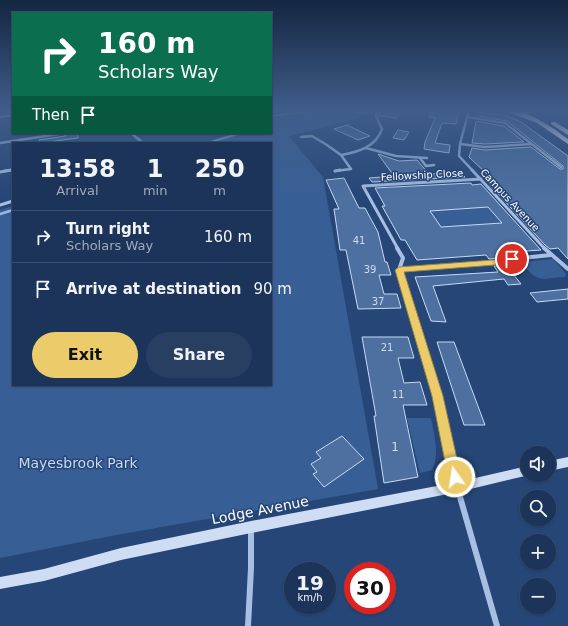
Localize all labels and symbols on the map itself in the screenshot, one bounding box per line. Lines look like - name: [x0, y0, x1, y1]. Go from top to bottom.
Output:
- street label: Fellowship Close: [381, 167, 463, 183]
- street label: Campus Avenue: [478, 167, 542, 233]
- house number: 41: [353, 235, 365, 246]
- pin: [495, 242, 529, 276]
- house number: 39: [364, 264, 376, 275]
- house number: 37: [372, 296, 384, 307]
- house number: 21: [381, 342, 393, 353]
- house number: 11: [392, 389, 404, 400]
- house number: 1: [391, 440, 399, 454]
- park label: Mayesbrook Park: [18, 455, 138, 471]
- position arrow: [434, 456, 476, 498]
- street label: Lodge Avenue: [210, 493, 310, 527]
- speed limit sign: 30: [344, 562, 396, 614]

